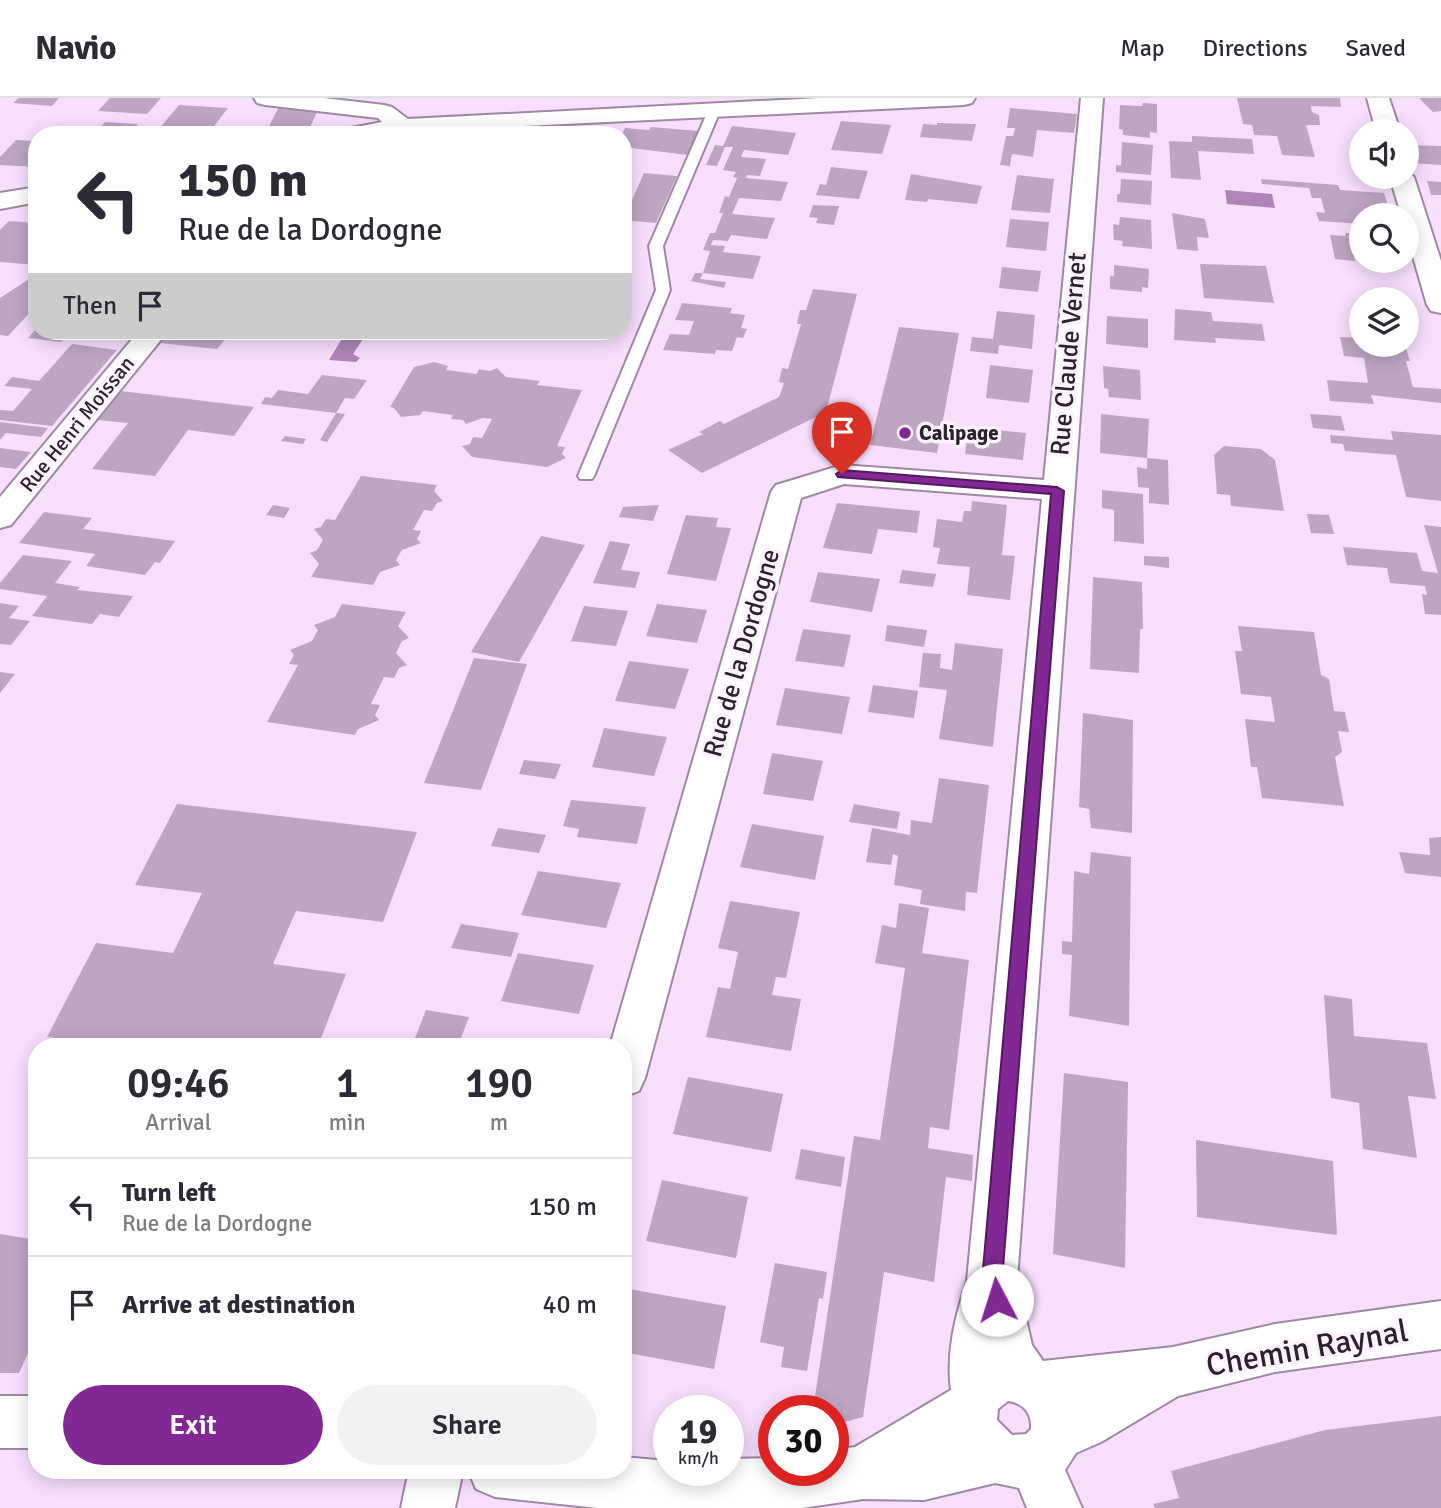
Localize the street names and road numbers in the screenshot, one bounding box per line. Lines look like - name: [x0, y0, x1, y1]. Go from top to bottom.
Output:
- street label: Rue Claude Vernet: [1044, 251, 1094, 457]
- street label: Rue Henri Moissan: [14, 351, 140, 497]
- street label: Rue de la Dordogne: [697, 545, 787, 761]
- street label: Chemin Raynal: [1203, 1311, 1411, 1385]

